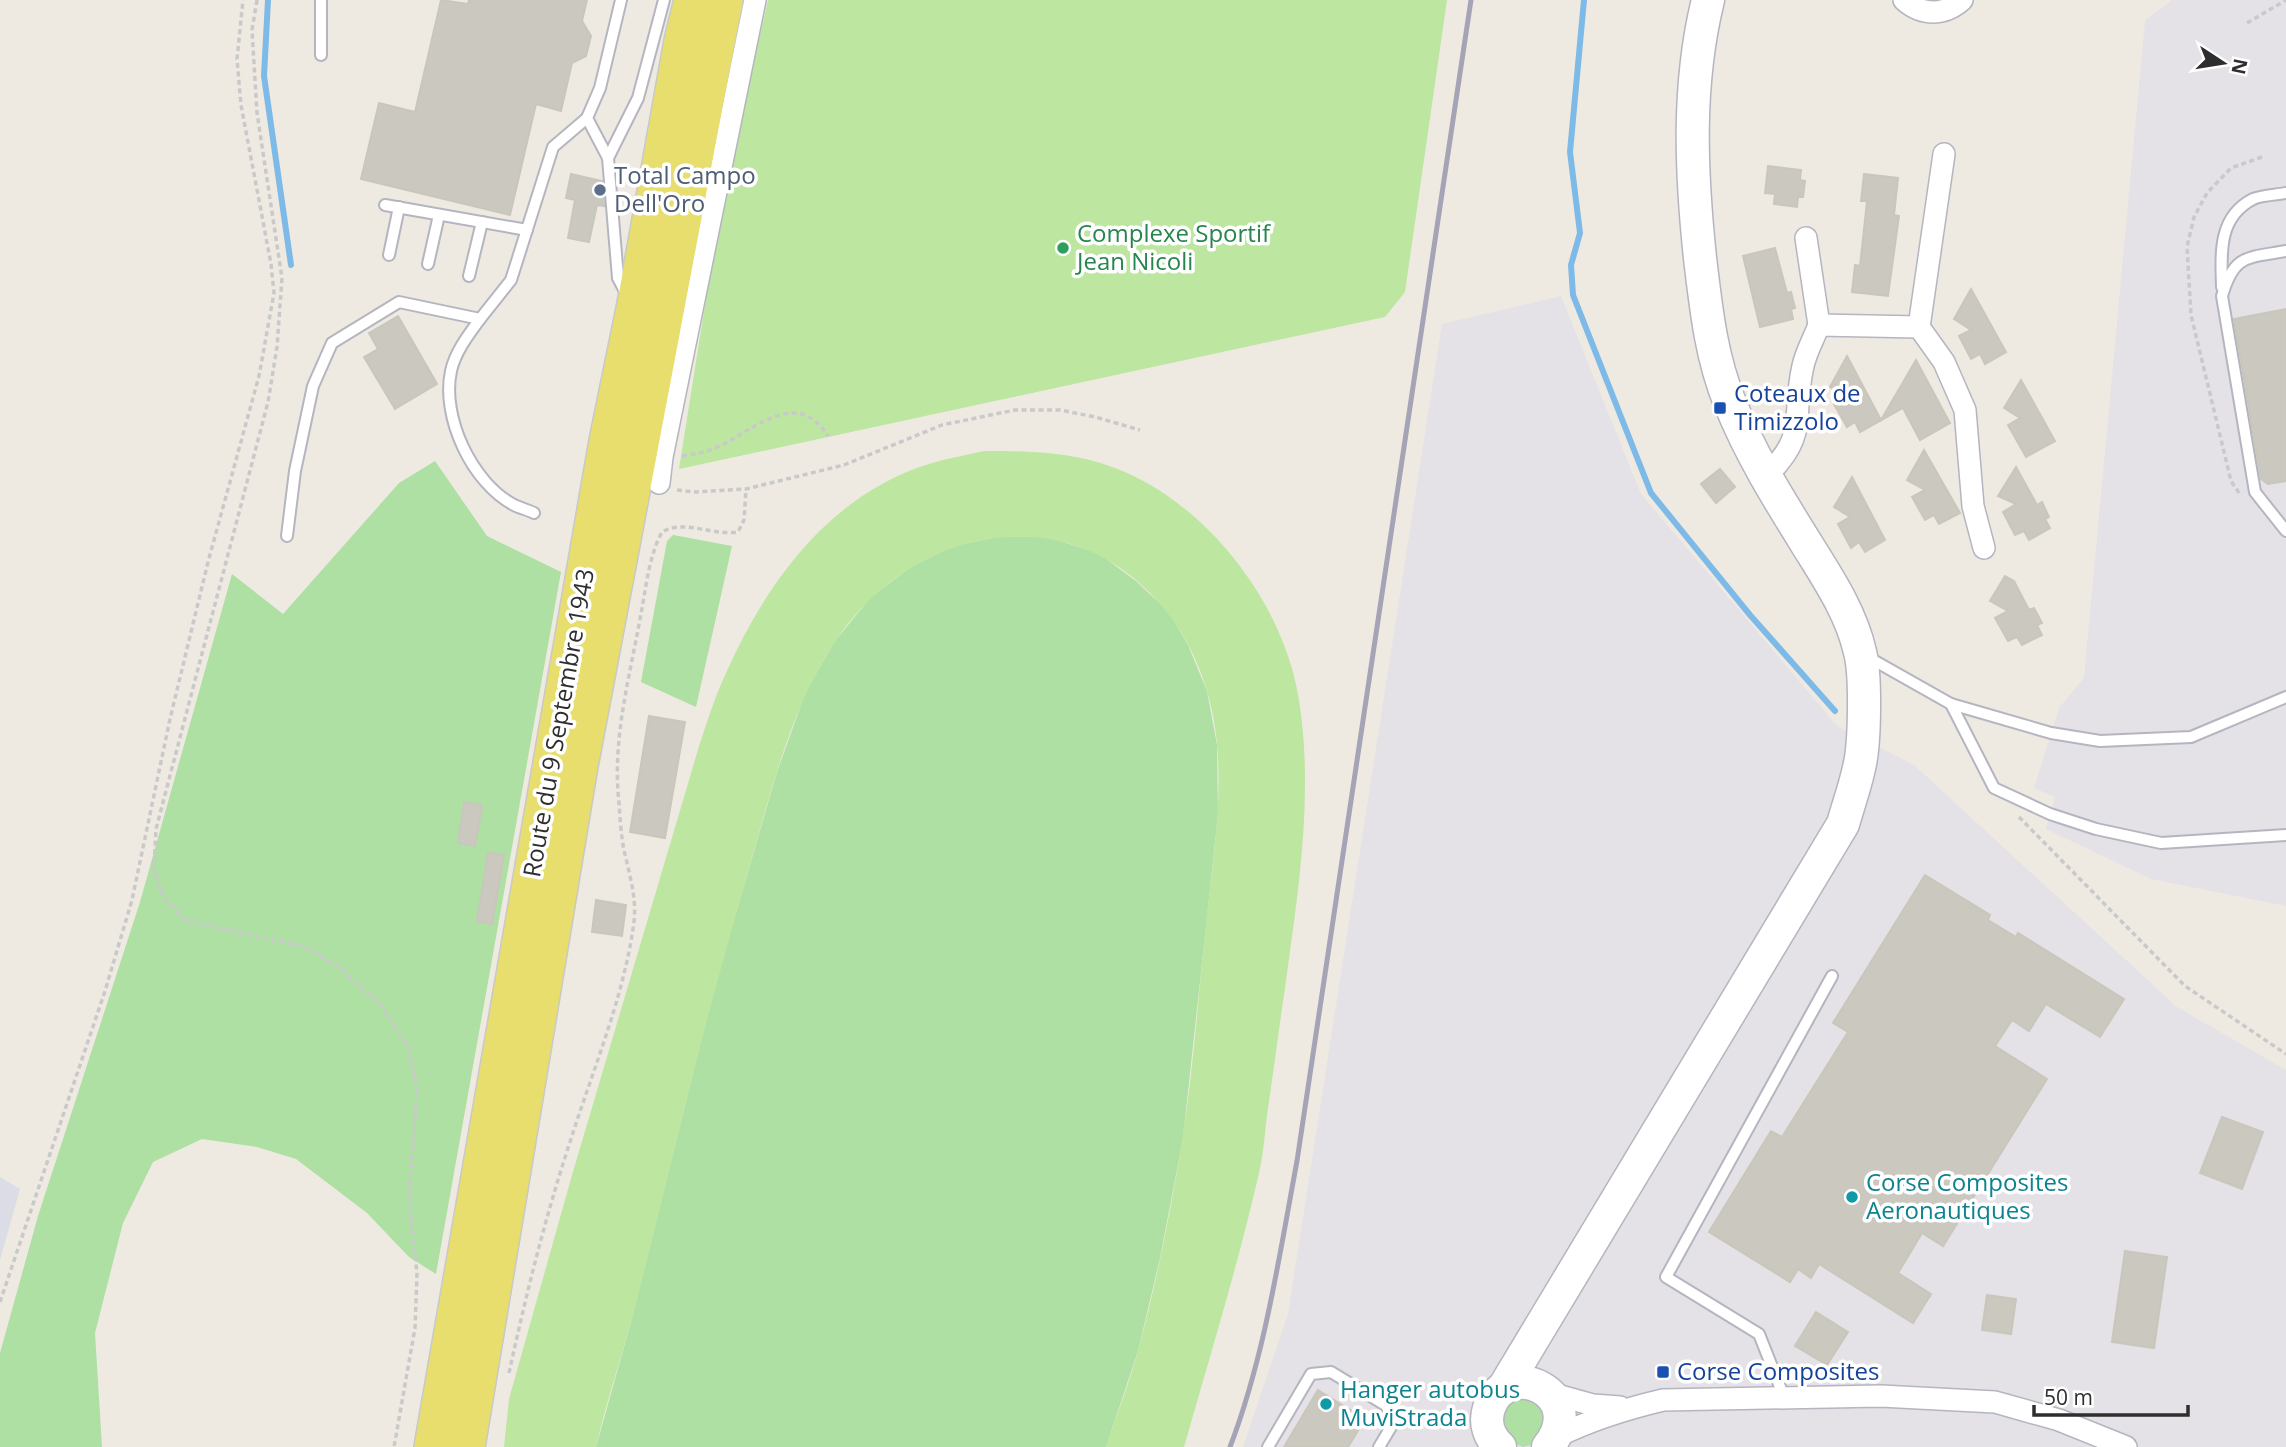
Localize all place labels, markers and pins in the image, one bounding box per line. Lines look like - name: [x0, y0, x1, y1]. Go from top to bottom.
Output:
- place label: Total Campo Dell'Oro: [614, 158, 756, 219]
- marker: Total Campo Dell'Oro: [592, 182, 608, 198]
- place label: Complexe Sportif Jean Nicoli: [1075, 216, 1272, 277]
- marker: Complexe Sportif Jean Nicoli: [1055, 240, 1071, 256]
- place label: Coteaux de Timizzolo: [1734, 376, 1861, 437]
- marker: Coteaux de Timizzolo: [1712, 400, 1728, 416]
- place label: Corse Composites Aeronautiques: [1866, 1165, 2068, 1226]
- marker: Corse Composites Aeronautiques: [1844, 1189, 1860, 1205]
- place label: Corse Composites: [1677, 1354, 1879, 1387]
- marker: Corse Composites: [1655, 1364, 1671, 1380]
- place label: Hanger autobus MuviStrada: [1340, 1372, 1520, 1433]
- marker: Hanger autobus MuviStrada: [1318, 1396, 1334, 1412]

